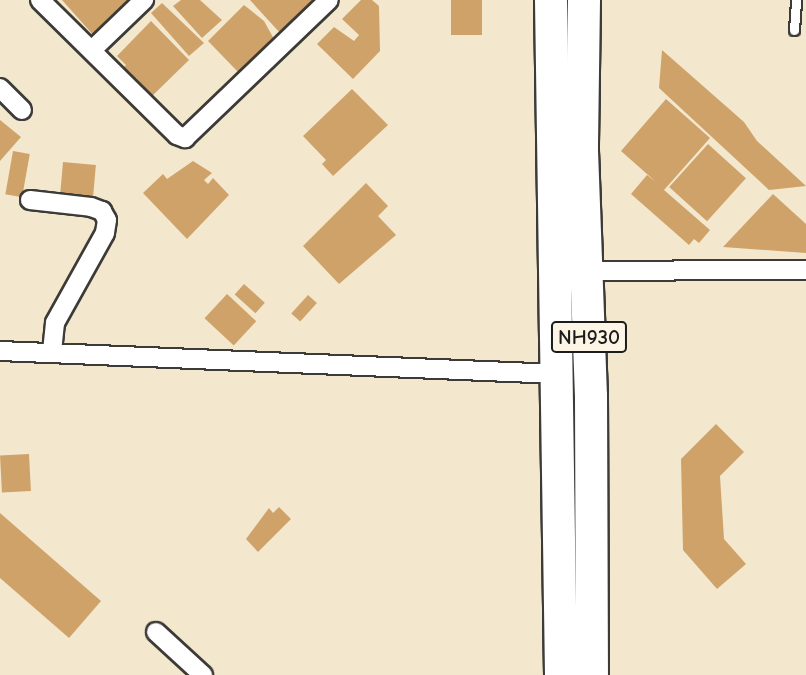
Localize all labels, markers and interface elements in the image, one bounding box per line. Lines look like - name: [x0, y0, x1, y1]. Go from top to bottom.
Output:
- road number: NH930: [550, 320, 628, 354]

